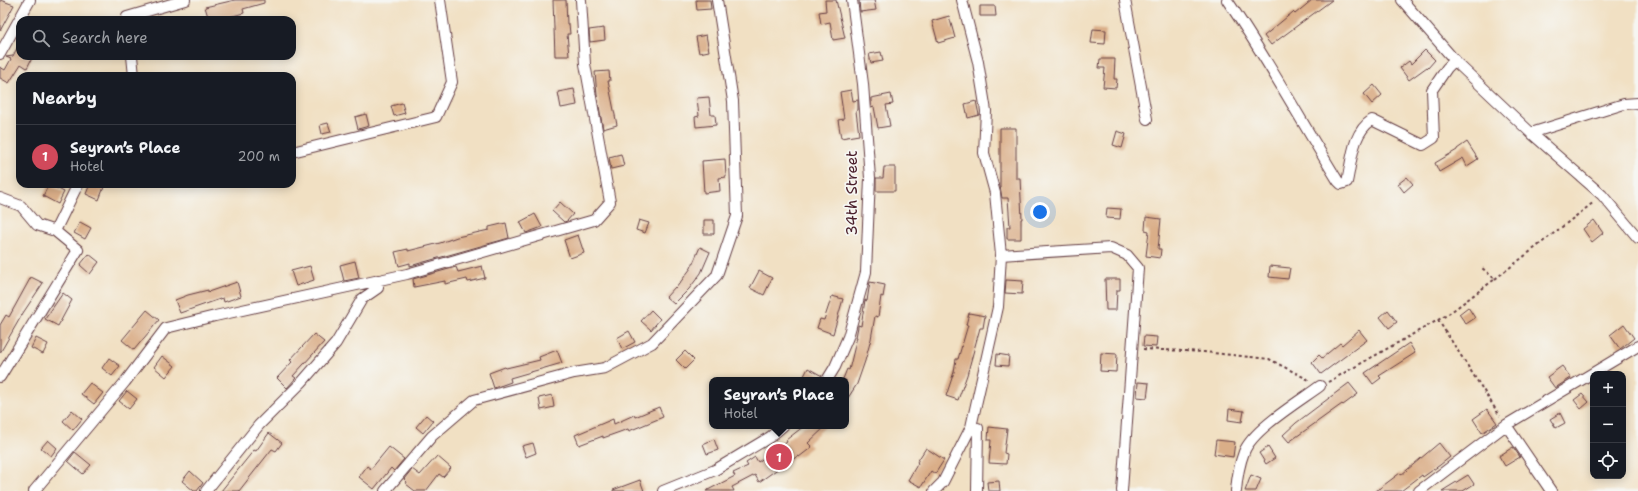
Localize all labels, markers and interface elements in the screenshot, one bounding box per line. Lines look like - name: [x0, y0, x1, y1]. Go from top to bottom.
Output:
- search box: [16, 16, 296, 60]
- icon: search: [30, 27, 52, 49]
- text: Search here: [62, 28, 148, 48]
- text: Nearby: [32, 87, 97, 109]
- text: Seyran’s Place: [70, 138, 180, 158]
- text: 1: [42, 148, 48, 165]
- text: 200 m: [238, 148, 280, 165]
- street label: 34th Street: [842, 150, 862, 236]
- text: Hotel: [70, 158, 104, 175]
- your location: [1030, 202, 1050, 222]
- map controls: [1590, 371, 1626, 479]
- button: +: [1590, 371, 1626, 407]
- popup: [709, 377, 849, 429]
- text: Seyran’s Place: [724, 385, 834, 405]
- text: Hotel: [724, 405, 757, 422]
- button: −: [1590, 407, 1626, 443]
- pin: 1: [766, 442, 792, 472]
- button: locate: [1590, 443, 1626, 479]

